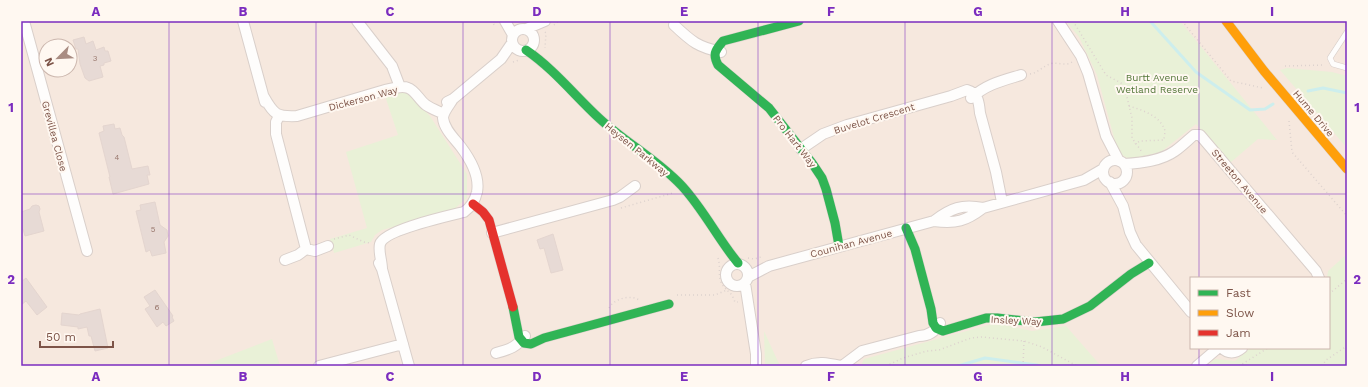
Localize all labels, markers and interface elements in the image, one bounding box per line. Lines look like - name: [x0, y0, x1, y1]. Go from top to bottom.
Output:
- text: A: [92, 4, 101, 19]
- text: B: [239, 4, 248, 19]
- text: C: [386, 4, 395, 19]
- text: D: [532, 4, 542, 19]
- text: E: [680, 4, 688, 19]
- text: F: [827, 4, 835, 19]
- text: G: [973, 4, 983, 19]
- text: H: [1120, 4, 1130, 19]
- text: I: [1270, 4, 1274, 19]
- north arrow: [38, 38, 78, 78]
- house number: 3: [93, 54, 98, 63]
- text: N: [42, 55, 57, 68]
- park label: Burtt Avenue Wetland Reserve: [1116, 72, 1198, 95]
- street label: Dickerson Way: [327, 84, 400, 113]
- street label: Hume Drive: [1291, 88, 1336, 139]
- text: 1: [8, 100, 14, 115]
- street label: Grevillea Close: [40, 100, 69, 173]
- text: 1: [1354, 100, 1360, 115]
- street label: Buvelot Crescent: [832, 101, 917, 136]
- street label: Pro Hart Way: [771, 113, 819, 170]
- street label: Heysen Parkway: [603, 120, 671, 179]
- street label: Streeton Avenue: [1209, 147, 1270, 216]
- house number: 4: [115, 153, 120, 162]
- house number: 5: [151, 225, 156, 234]
- street label: Counihan Avenue: [809, 227, 893, 260]
- text: 2: [7, 272, 15, 287]
- text: 2: [1353, 272, 1361, 287]
- legend: [1190, 277, 1330, 349]
- text: Fast: [1226, 286, 1251, 300]
- house number: 6: [155, 303, 160, 312]
- text: Slow: [1226, 306, 1254, 320]
- street label: Insley Way: [990, 314, 1042, 327]
- scale bar: [40, 323, 113, 349]
- text: Jam: [1226, 326, 1251, 340]
- text: 50 m: [46, 330, 76, 344]
- text: A: [92, 369, 101, 384]
- text: B: [239, 369, 248, 384]
- text: C: [386, 369, 395, 384]
- text: D: [532, 369, 542, 384]
- text: E: [680, 369, 688, 384]
- text: F: [827, 369, 835, 384]
- text: G: [973, 369, 983, 384]
- text: H: [1120, 369, 1130, 384]
- text: I: [1270, 369, 1274, 384]

